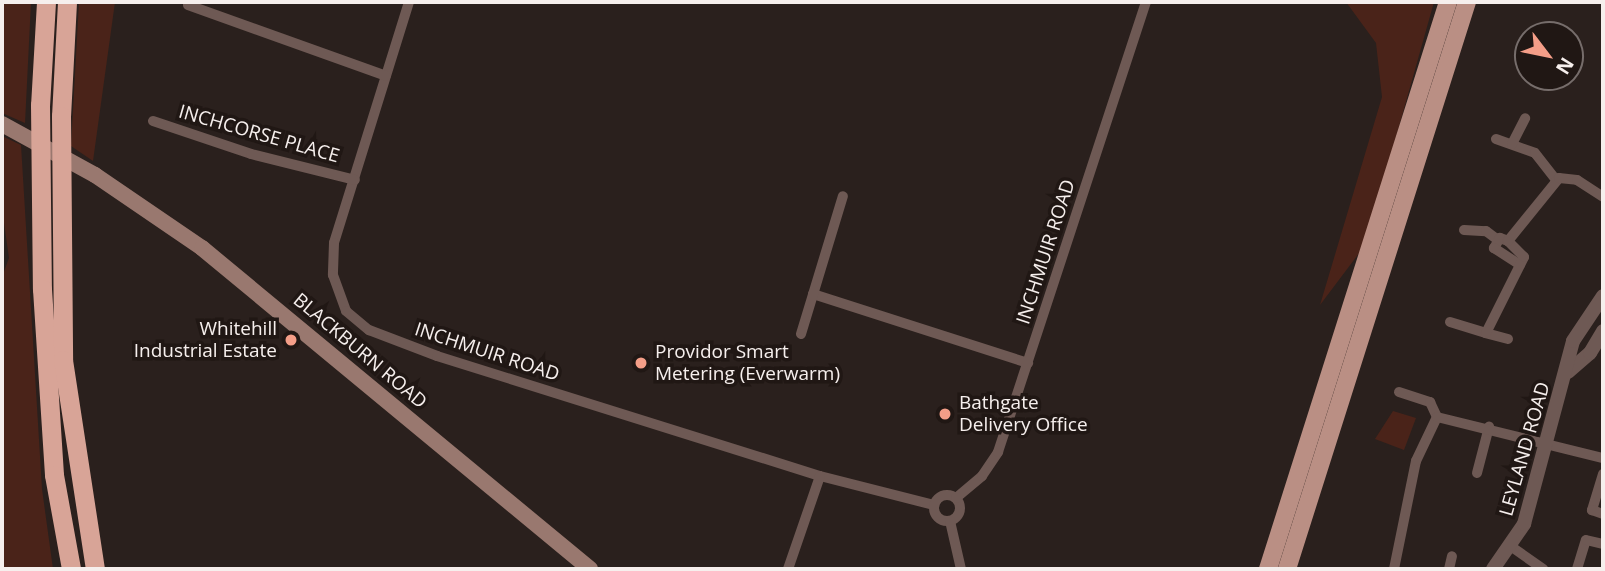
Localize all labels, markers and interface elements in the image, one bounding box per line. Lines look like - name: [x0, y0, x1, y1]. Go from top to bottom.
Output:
- north arrow: [1514, 21, 1584, 91]
- text: N: [1550, 53, 1580, 80]
- street label: INCHCORSE PLACE: [176, 100, 342, 168]
- street label: INCHMUIR ROAD: [1012, 177, 1080, 327]
- street label: BLACKBURN ROAD: [289, 289, 431, 413]
- place label: Whitehill Industrial Estate: [134, 318, 277, 362]
- street label: INCHMUIR ROAD: [412, 318, 562, 386]
- marker: Whitehill Industrial Estate: [283, 332, 299, 348]
- place label: Providor Smart Metering (Everwarm): [655, 341, 840, 385]
- marker: Providor Smart Metering (Everwarm): [633, 355, 649, 371]
- street label: LEYLAND ROAD: [1495, 379, 1555, 519]
- place label: Bathgate Delivery Office: [959, 392, 1088, 436]
- marker: Bathgate Delivery Office: [937, 406, 953, 422]

